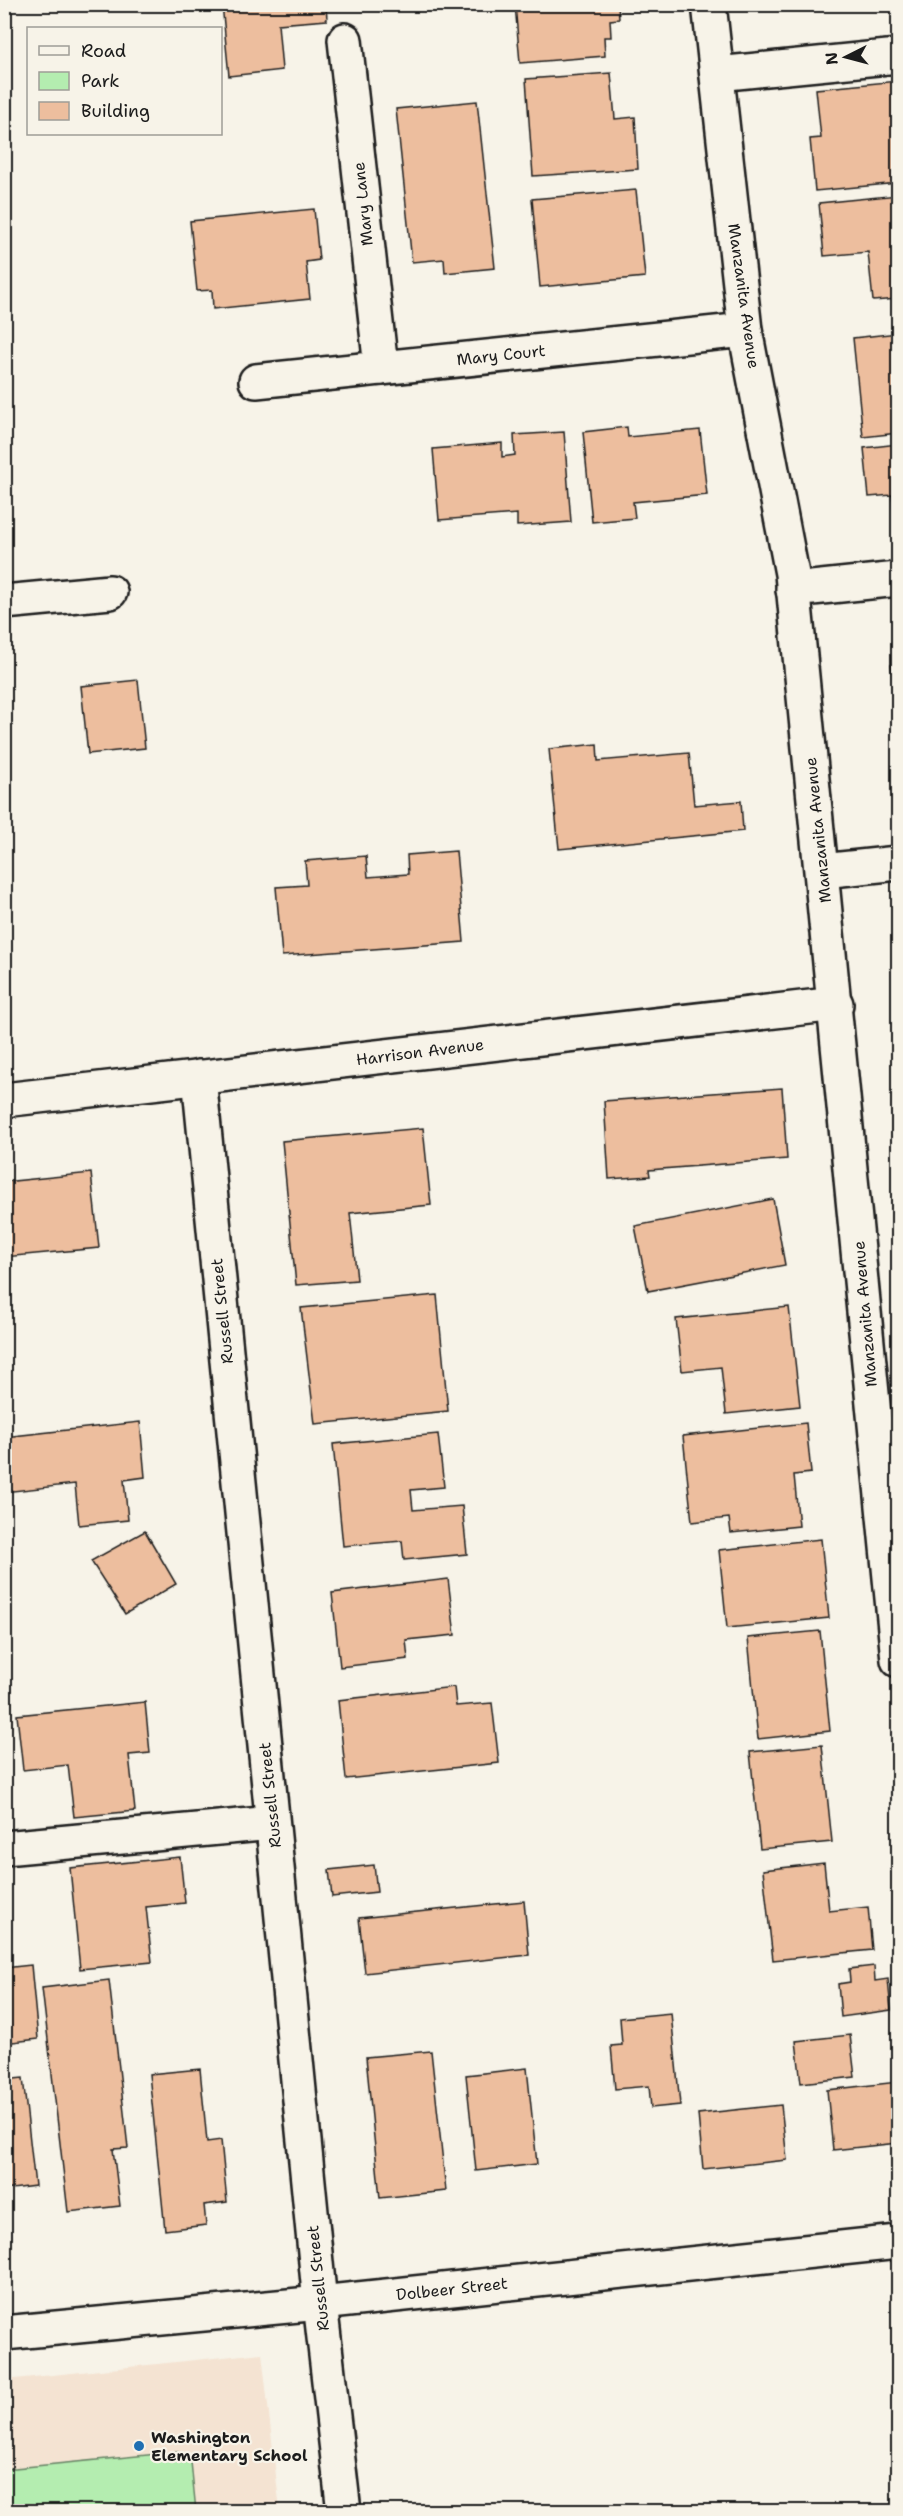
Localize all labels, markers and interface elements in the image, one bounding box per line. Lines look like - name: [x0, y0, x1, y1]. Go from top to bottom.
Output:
- legend: [27, 27, 222, 135]
- north arrow: [816, 27, 876, 87]
- text: Road: [81, 39, 126, 63]
- text: N: [820, 51, 843, 66]
- text: Park: [81, 69, 120, 93]
- text: Building: [81, 99, 150, 123]
- street label: Mary Lane: [348, 161, 378, 247]
- street label: Manzanita Avenue: [723, 222, 765, 370]
- street label: Mary Court: [456, 340, 546, 370]
- street label: Manzanita Avenue: [800, 756, 836, 904]
- street label: Harrison Avenue: [355, 1034, 485, 1070]
- street label: Manzanita Avenue: [848, 1240, 882, 1388]
- street label: Russell Street: [206, 1257, 238, 1365]
- street label: Russell Street: [254, 1741, 286, 1849]
- street label: Russell Street: [302, 2224, 334, 2332]
- street label: Dolbeer Street: [395, 2273, 509, 2305]
- place label: Washington Elementary School: [151, 2427, 308, 2466]
- marker: Washington Elementary School: [132, 2439, 146, 2453]

